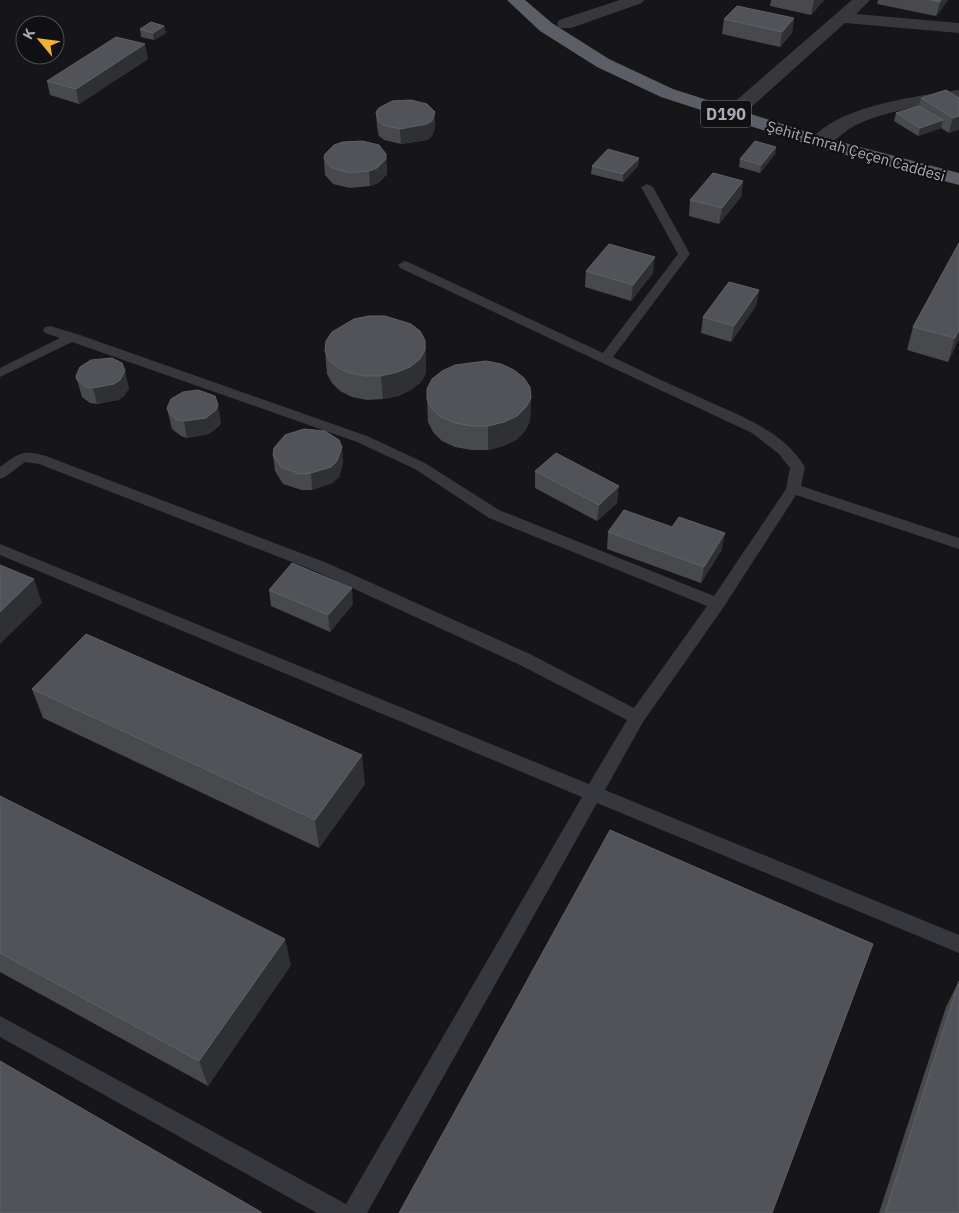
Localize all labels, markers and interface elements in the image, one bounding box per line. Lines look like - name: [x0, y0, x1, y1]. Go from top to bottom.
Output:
- north arrow: [15, 15, 65, 65]
- text: K: [18, 25, 39, 42]
- road number: D190: [701, 100, 751, 128]
- street label: Şehit Emrah Çeçen Caddesi: [765, 116, 947, 186]

